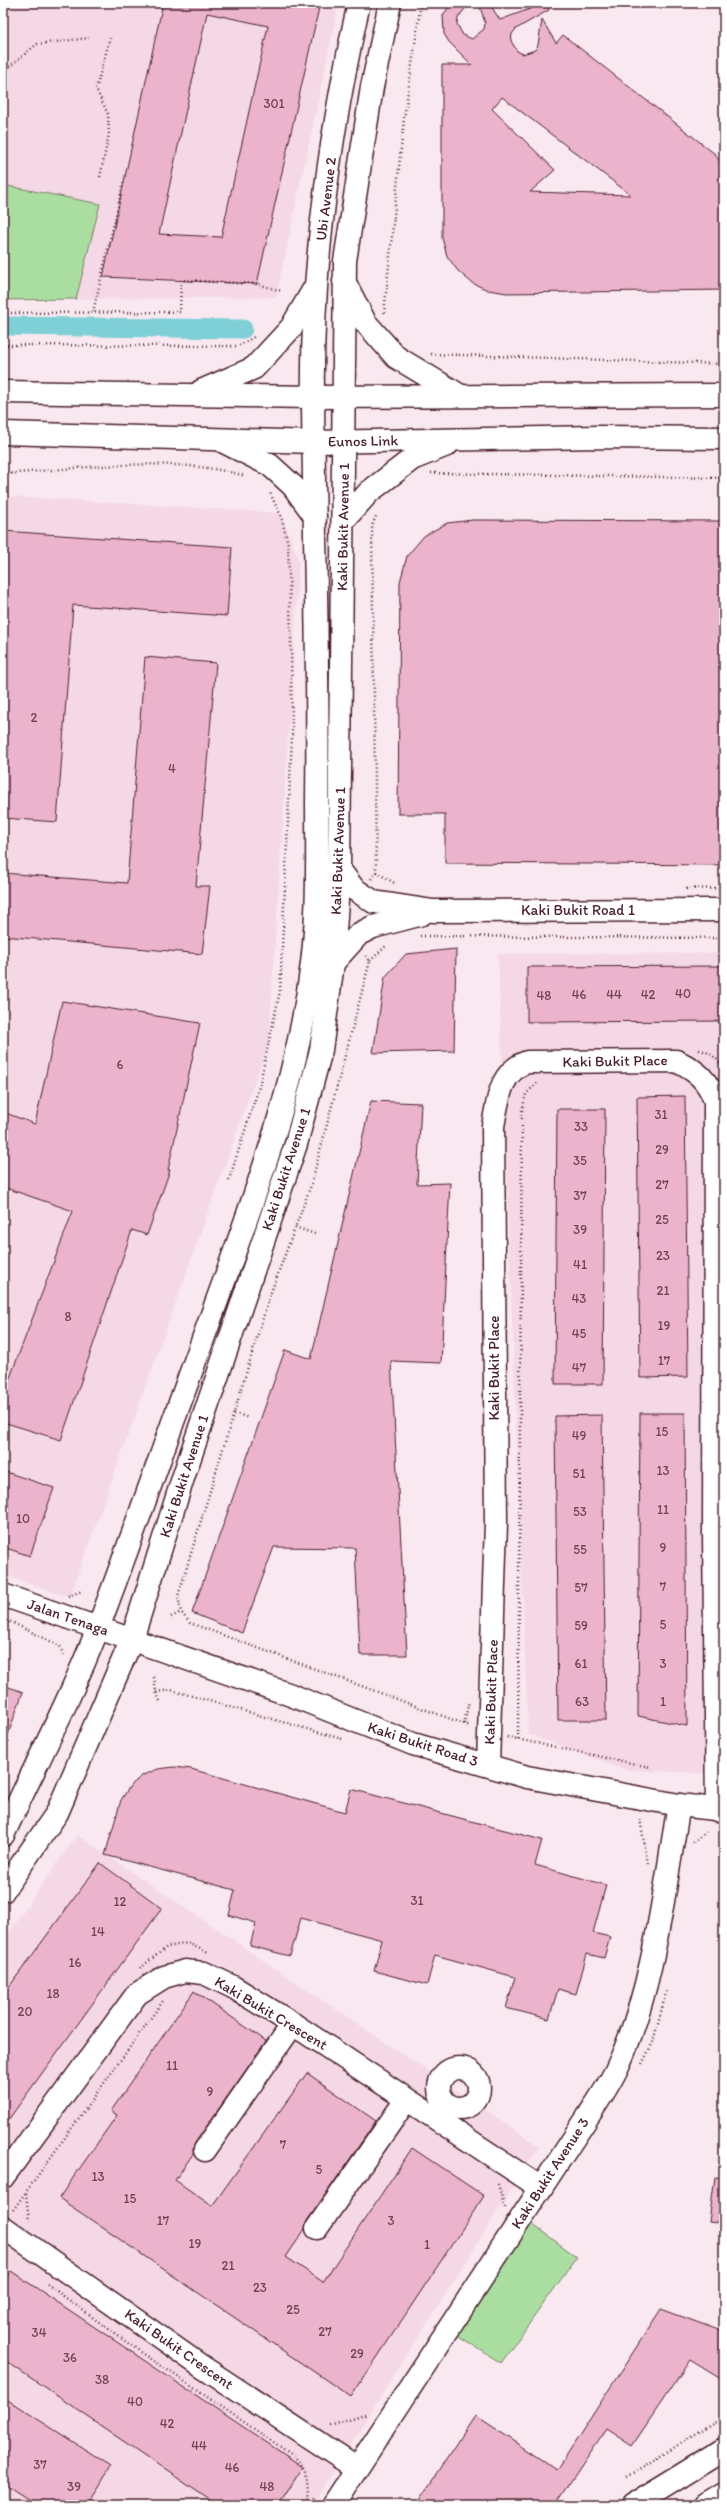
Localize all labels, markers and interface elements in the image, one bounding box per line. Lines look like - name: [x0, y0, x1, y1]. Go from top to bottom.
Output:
- house number: 301: [263, 96, 285, 111]
- street label: Ubi Avenue 2: [312, 156, 340, 242]
- street label: Eunos Link: [328, 431, 399, 451]
- street label: Kaki Bukit Avenue 1: [333, 463, 353, 591]
- house number: 2: [31, 710, 38, 725]
- house number: 4: [168, 761, 176, 776]
- street label: Kaki Bukit Avenue 1: [327, 787, 349, 915]
- street label: Kaki Bukit Road 1: [521, 901, 635, 919]
- house number: 40: [675, 986, 691, 1001]
- house number: 46: [572, 987, 586, 1002]
- house number: 44: [606, 987, 622, 1002]
- house number: 42: [641, 987, 655, 1002]
- house number: 48: [537, 988, 551, 1003]
- street label: Kaki Bukit Place: [562, 1051, 668, 1071]
- house number: 6: [117, 1057, 124, 1072]
- street label: Kaki Bukit Avenue 1: [258, 1105, 314, 1233]
- house number: 31: [654, 1107, 668, 1122]
- house number: 33: [574, 1119, 588, 1134]
- house number: 29: [655, 1142, 669, 1157]
- house number: 35: [573, 1153, 587, 1168]
- house number: 27: [655, 1177, 669, 1192]
- house number: 37: [573, 1188, 587, 1203]
- house number: 25: [655, 1212, 669, 1227]
- house number: 39: [573, 1222, 587, 1237]
- house number: 23: [656, 1248, 670, 1263]
- house number: 41: [573, 1257, 587, 1272]
- house number: 21: [657, 1283, 669, 1298]
- house number: 43: [572, 1291, 586, 1306]
- house number: 8: [64, 1309, 72, 1324]
- street label: Kaki Bukit Place: [485, 1315, 503, 1421]
- house number: 19: [658, 1318, 671, 1333]
- house number: 45: [572, 1326, 586, 1341]
- house number: 17: [658, 1353, 671, 1368]
- house number: 47: [572, 1360, 587, 1375]
- street label: Kaki Bukit Avenue 1: [156, 1412, 212, 1540]
- house number: 15: [656, 1424, 669, 1439]
- house number: 49: [572, 1428, 587, 1443]
- house number: 13: [656, 1463, 670, 1478]
- house number: 51: [573, 1466, 585, 1481]
- house number: 11: [657, 1502, 669, 1517]
- house number: 53: [573, 1504, 587, 1519]
- house number: 10: [16, 1511, 30, 1526]
- house number: 9: [660, 1540, 667, 1555]
- house number: 55: [573, 1542, 587, 1557]
- house number: 7: [660, 1579, 667, 1594]
- house number: 57: [574, 1580, 588, 1595]
- street label: Jalan Tenaga: [25, 1595, 112, 1640]
- house number: 5: [660, 1617, 667, 1632]
- house number: 59: [574, 1618, 588, 1633]
- street label: Kaki Bukit Place: [480, 1639, 502, 1745]
- house number: 61: [575, 1656, 587, 1671]
- house number: 3: [659, 1656, 667, 1671]
- house number: 63: [575, 1694, 589, 1709]
- house number: 1: [660, 1694, 666, 1709]
- street label: Kaki Bukit Road 3: [365, 1718, 481, 1770]
- house number: 31: [410, 1893, 424, 1908]
- house number: 12: [114, 1894, 127, 1909]
- house number: 14: [91, 1924, 105, 1939]
- house number: 16: [69, 1955, 82, 1970]
- street label: Kaki Bukit Crescent: [211, 1972, 331, 2054]
- house number: 18: [46, 1986, 60, 2001]
- house number: 20: [18, 2004, 32, 2019]
- house number: 11: [166, 2058, 178, 2073]
- house number: 9: [207, 2084, 214, 2099]
- street label: Kaki Bukit Avenue 3: [507, 2114, 593, 2232]
- house number: 7: [280, 2137, 287, 2152]
- house number: 5: [316, 2162, 323, 2177]
- house number: 13: [91, 2169, 105, 2184]
- house number: 15: [124, 2191, 137, 2206]
- house number: 17: [157, 2213, 170, 2228]
- house number: 3: [387, 2213, 395, 2228]
- house number: 19: [189, 2236, 202, 2251]
- house number: 1: [424, 2237, 430, 2252]
- house number: 21: [222, 2258, 234, 2273]
- house number: 23: [253, 2280, 267, 2295]
- house number: 25: [286, 2302, 300, 2317]
- street label: Kaki Bukit Crescent: [121, 2305, 237, 2393]
- house number: 27: [318, 2324, 332, 2339]
- house number: 34: [32, 2325, 47, 2340]
- house number: 29: [350, 2346, 364, 2361]
- house number: 36: [63, 2350, 77, 2365]
- house number: 38: [95, 2372, 109, 2387]
- house number: 40: [127, 2394, 143, 2409]
- house number: 42: [160, 2416, 174, 2431]
- house number: 44: [191, 2438, 207, 2453]
- house number: 37: [33, 2457, 47, 2472]
- house number: 46: [225, 2460, 239, 2475]
- house number: 39: [67, 2479, 81, 2494]
- house number: 48: [260, 2479, 274, 2494]

